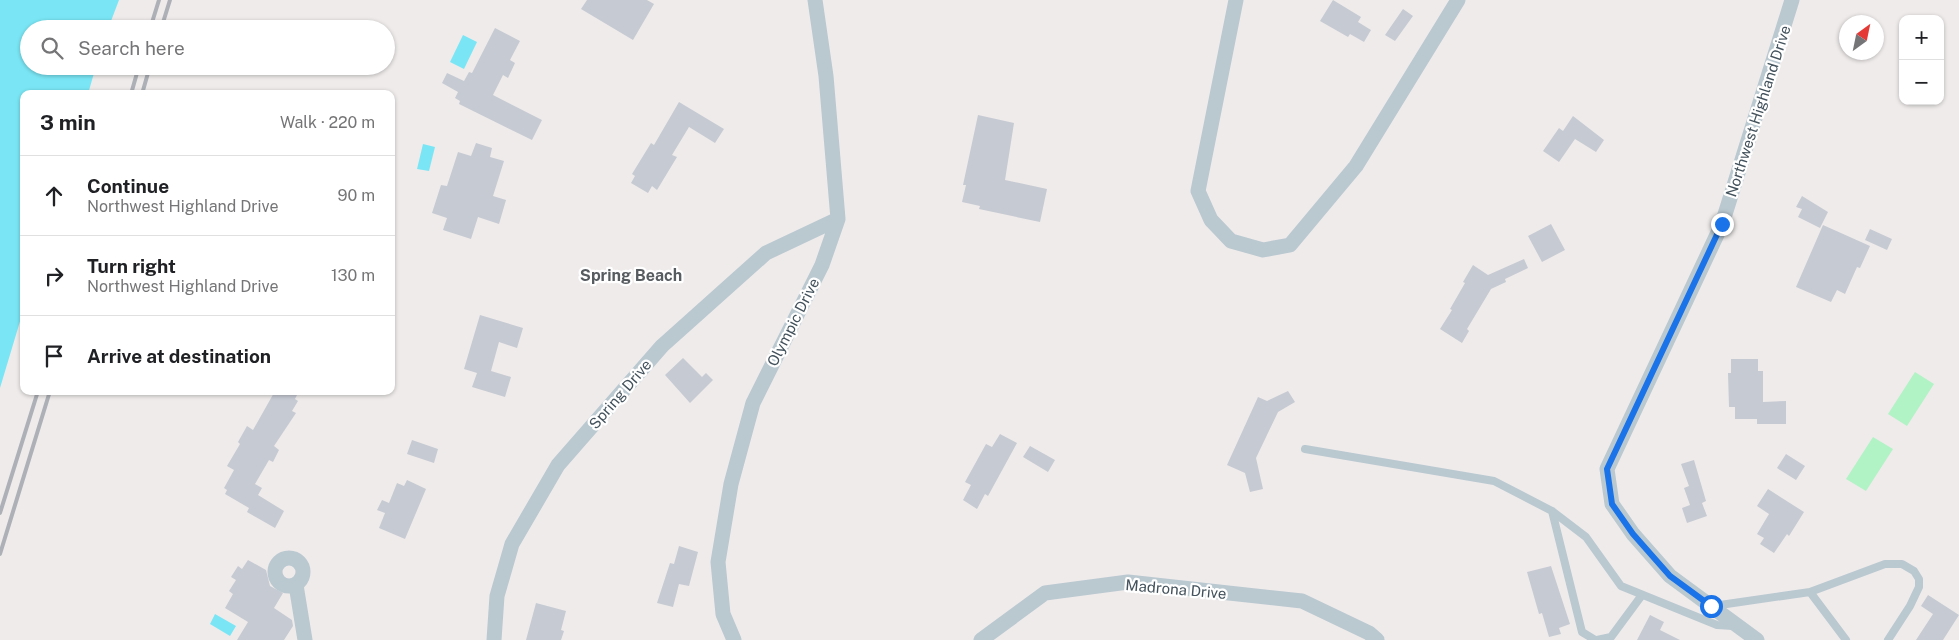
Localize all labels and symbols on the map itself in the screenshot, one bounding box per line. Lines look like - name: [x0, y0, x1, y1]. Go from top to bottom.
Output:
- north arrow: [1839, 15, 1884, 60]
- street label: Northwest Highland Drive: [1722, 23, 1794, 199]
- route end: [1711, 213, 1734, 236]
- district label: Spring Beach: [580, 266, 682, 285]
- street label: Olympic Drive: [764, 275, 822, 369]
- street label: Spring Drive: [585, 356, 655, 432]
- street label: Madrona Drive: [1125, 576, 1227, 602]
- route start: [1700, 595, 1723, 618]

